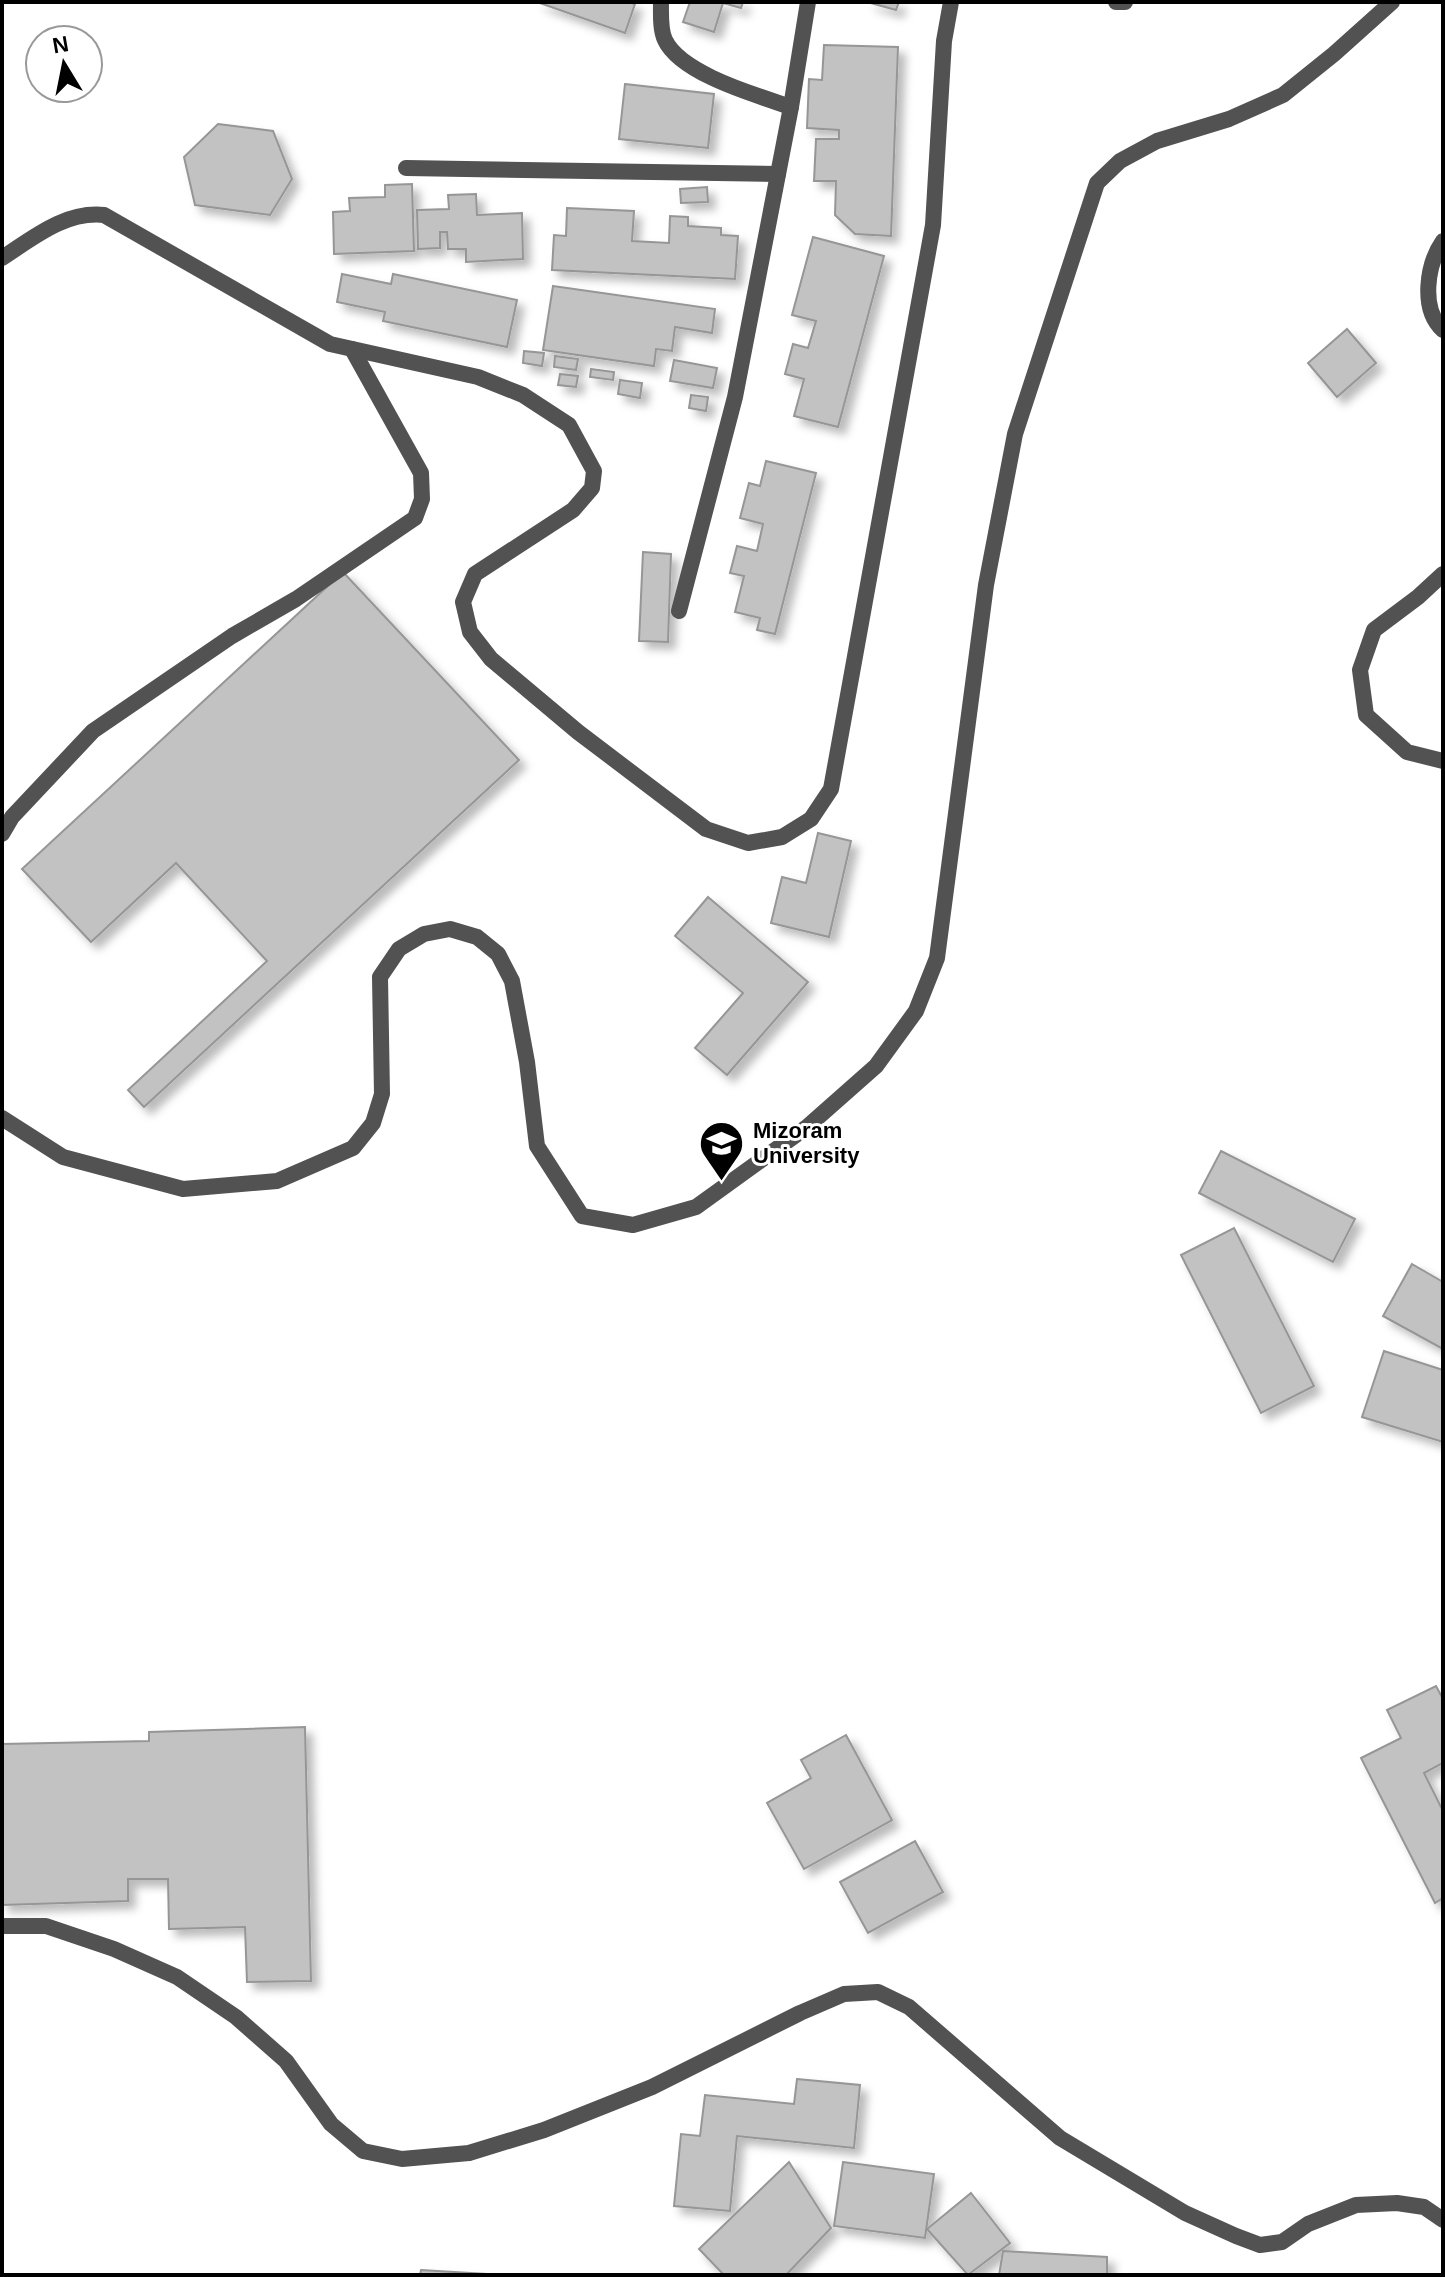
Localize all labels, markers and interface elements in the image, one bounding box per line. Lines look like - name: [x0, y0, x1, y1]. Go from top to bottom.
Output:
- north arrow: [24, 24, 104, 104]
- text: N: [51, 31, 71, 58]
- place label: Mizoram University: [753, 1118, 860, 1168]
- school or university icon: Mizoram University: [698, 1119, 746, 1182]

